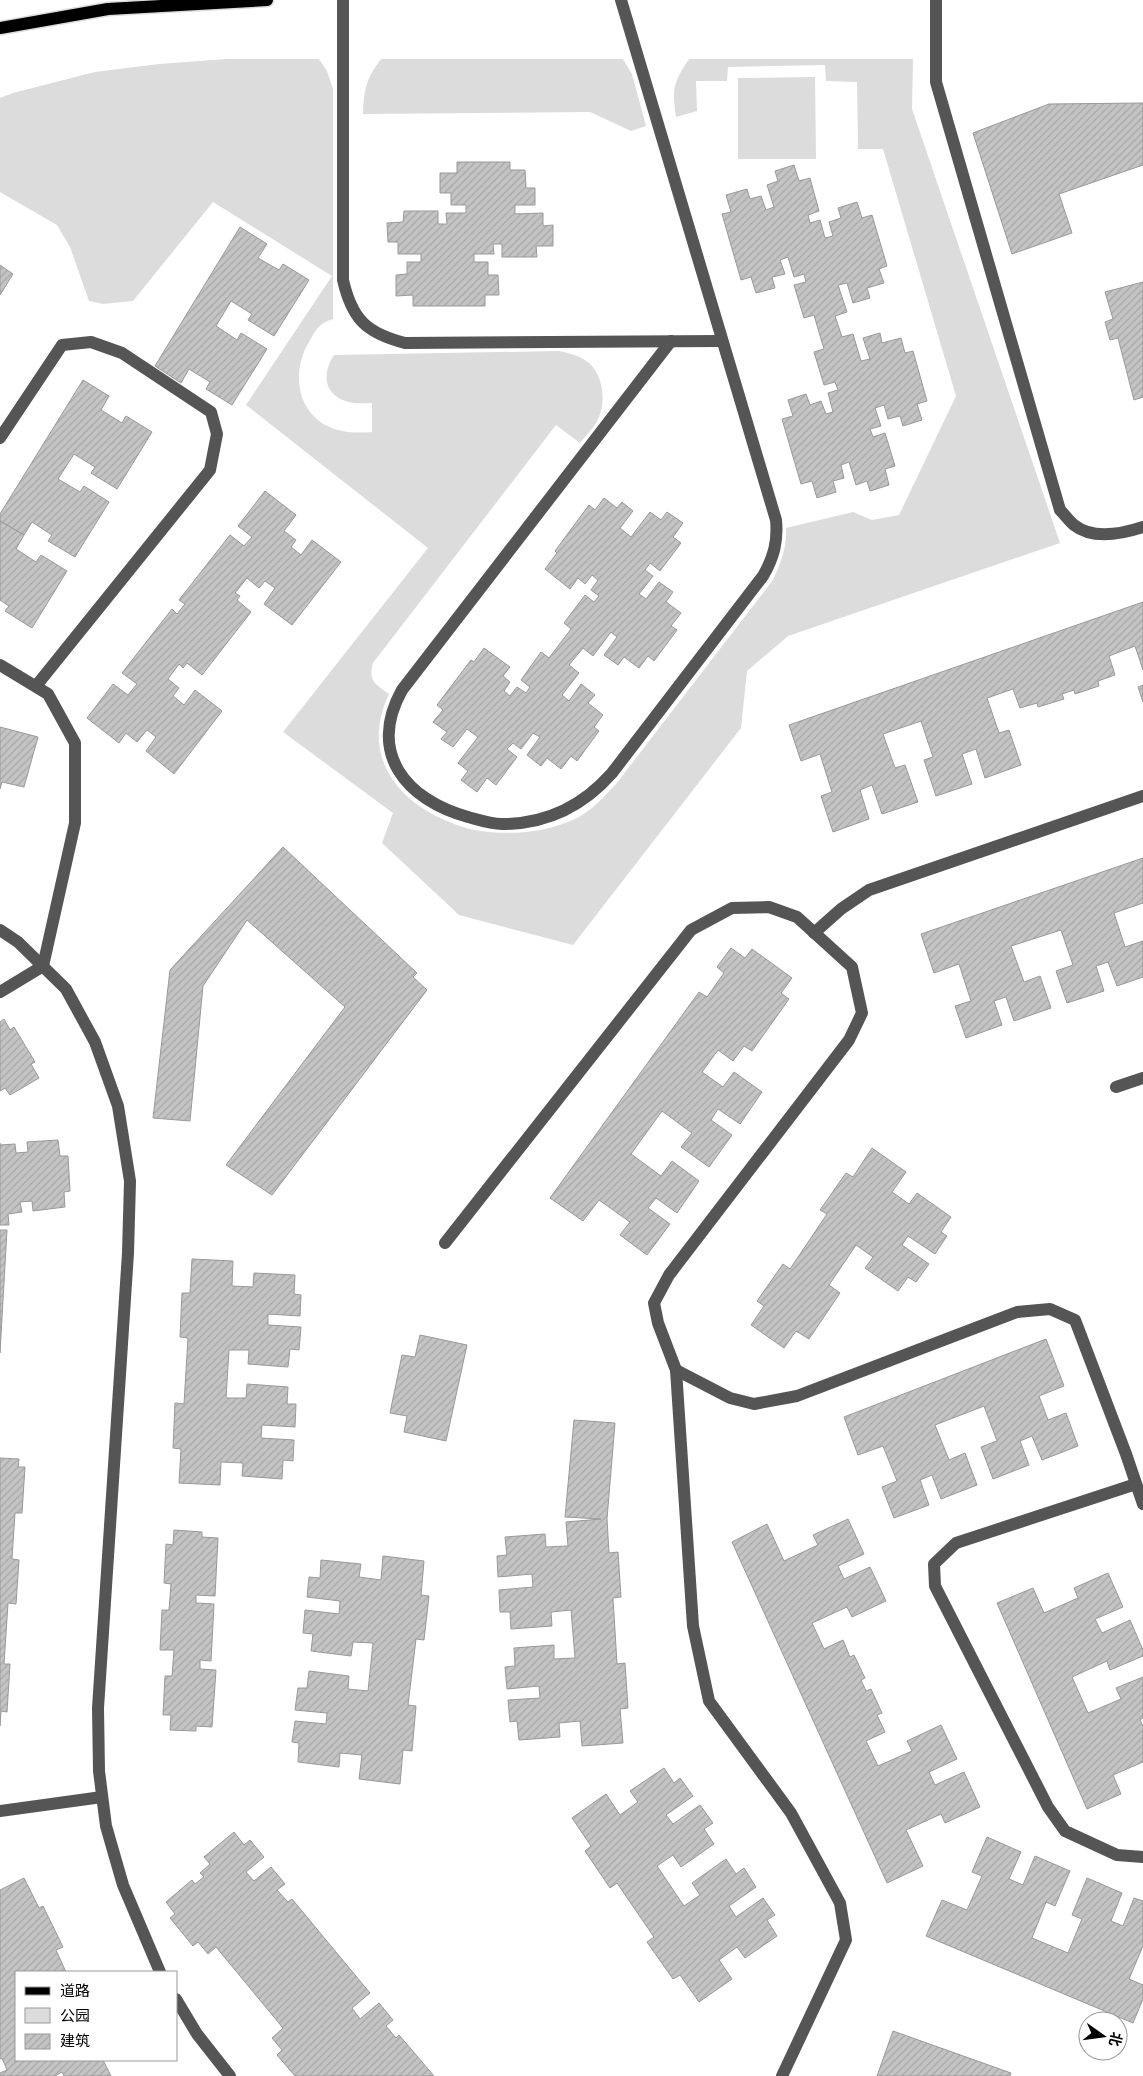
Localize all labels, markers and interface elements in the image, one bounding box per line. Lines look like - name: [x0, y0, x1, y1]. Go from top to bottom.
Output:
- legend: [15, 1971, 178, 2061]
- text: 道路: [60, 1981, 90, 2000]
- text: 公园: [60, 2006, 90, 2025]
- north arrow: [1078, 2011, 1128, 2061]
- text: 北: [1106, 2030, 1126, 2048]
- text: 建筑: [60, 2031, 90, 2050]

